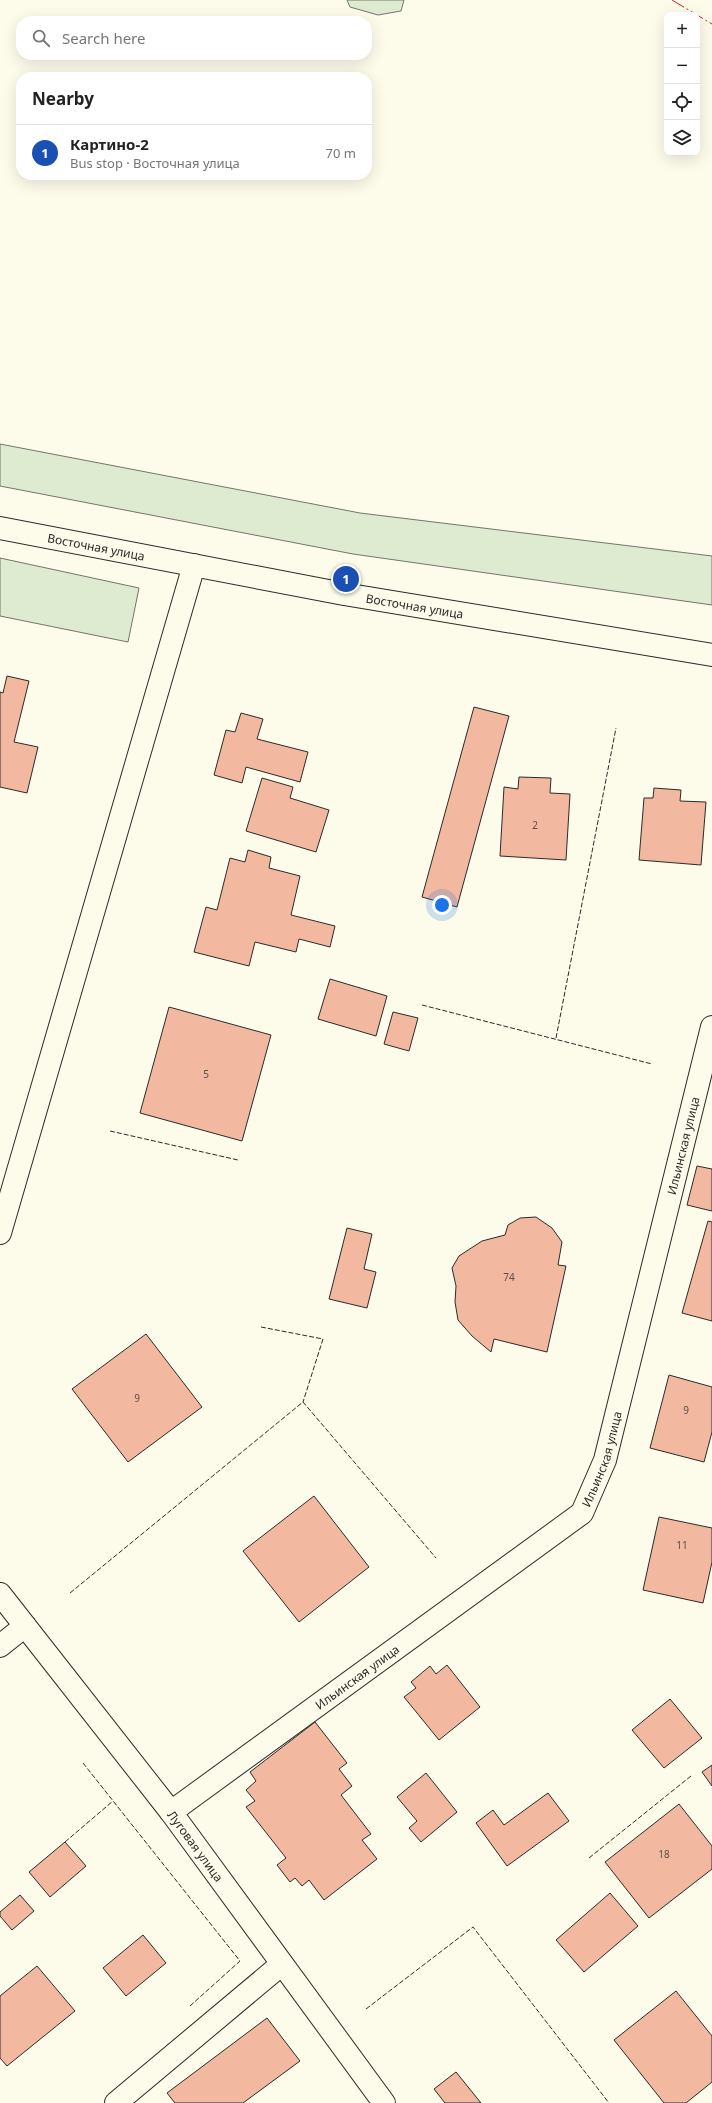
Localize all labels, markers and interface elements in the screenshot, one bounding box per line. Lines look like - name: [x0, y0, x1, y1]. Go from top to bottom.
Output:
- map controls: [664, 12, 700, 156]
- button: +: [664, 12, 700, 48]
- search box: [16, 16, 372, 60]
- icon: search: [30, 27, 52, 49]
- text: Search here: [62, 28, 145, 48]
- button: −: [664, 48, 700, 84]
- button: locate: [664, 84, 700, 120]
- text: Nearby: [32, 87, 94, 110]
- button: layers: [664, 120, 700, 156]
- text: Картино-2: [70, 134, 149, 154]
- text: 1: [41, 144, 49, 162]
- text: 70 m: [326, 144, 356, 162]
- text: Bus stop · Восточная улица: [70, 154, 240, 172]
- street label: Восточная улица: [46, 529, 146, 564]
- pin: 1: [333, 564, 359, 594]
- street label: Восточная улица: [365, 589, 465, 622]
- house number: 2: [532, 818, 538, 832]
- your location: [432, 895, 452, 915]
- house number: 5: [203, 1067, 209, 1081]
- street label: Ильинская улица: [662, 1095, 703, 1196]
- house number: 74: [503, 1270, 515, 1284]
- house number: 9: [134, 1391, 140, 1405]
- house number: 9: [683, 1403, 689, 1417]
- street label: Ильинская улица: [577, 1409, 625, 1509]
- house number: 11: [676, 1538, 688, 1552]
- street label: Ильинская улица: [311, 1640, 403, 1713]
- street label: Луговая улица: [164, 1807, 228, 1885]
- house number: 18: [658, 1847, 670, 1861]

